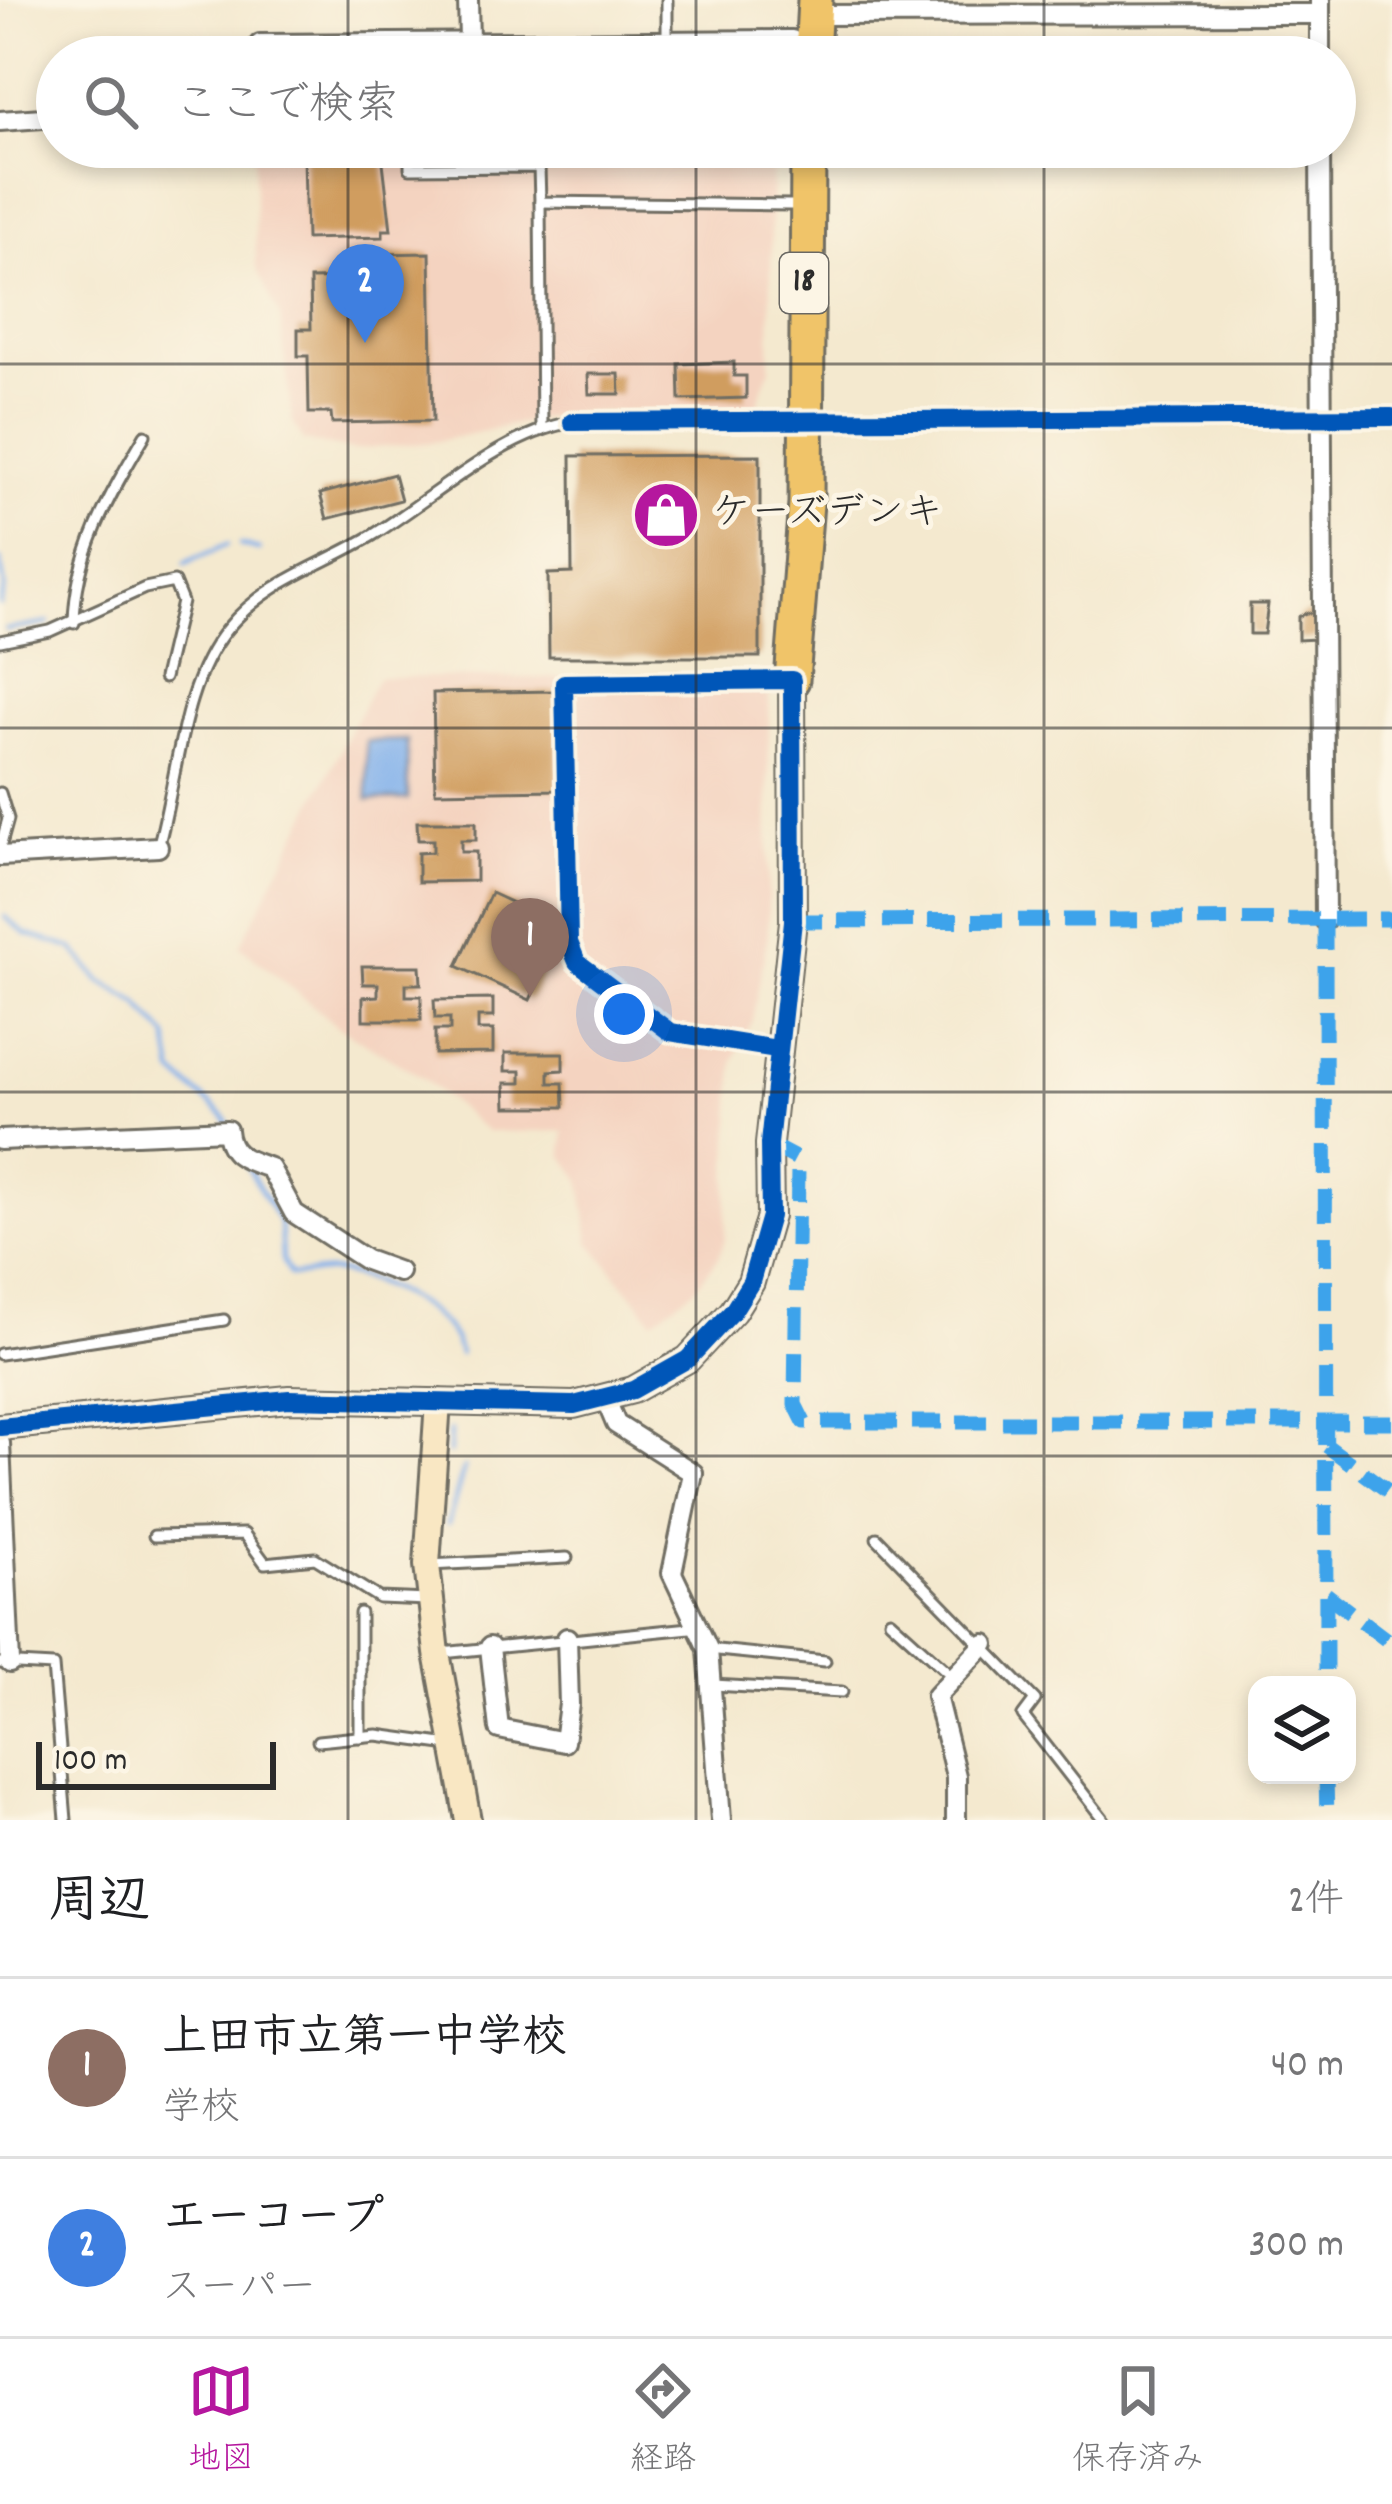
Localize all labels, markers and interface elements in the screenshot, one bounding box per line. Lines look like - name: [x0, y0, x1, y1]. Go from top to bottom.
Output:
- search box: [36, 36, 1356, 168]
- icon: search: [78, 69, 144, 135]
- text: ここで検索: [174, 76, 399, 140]
- pin: 2: [326, 244, 404, 343]
- road number: 18: [780, 253, 828, 313]
- shop icon: ケーズデンキ: [631, 480, 701, 550]
- place label: ケーズデンキ: [712, 488, 943, 543]
- pin: 1: [491, 898, 569, 997]
- your location: [594, 984, 654, 1044]
- map controls: [1248, 1676, 1356, 1784]
- button: layers: [1248, 1676, 1356, 1784]
- scale bar: [36, 1736, 276, 1789]
- text: 100 m: [54, 1739, 127, 1786]
- text: 周辺: [48, 1869, 150, 1941]
- text: 2件: [1288, 1876, 1344, 1931]
- text: 上田市立第一中学校: [162, 2009, 567, 2073]
- text: 1: [83, 2040, 91, 2095]
- text: 40 m: [1271, 2040, 1344, 2095]
- text: 学校: [162, 2083, 240, 2138]
- text: エーコープ: [162, 2189, 384, 2253]
- text: 2: [78, 2220, 96, 2275]
- text: 300 m: [1248, 2220, 1344, 2275]
- text: スーパー: [162, 2263, 316, 2318]
- tab: 地図: [188, 2358, 254, 2485]
- tab: 経路: [630, 2358, 696, 2485]
- tab: 保存済み: [1072, 2358, 1204, 2485]

